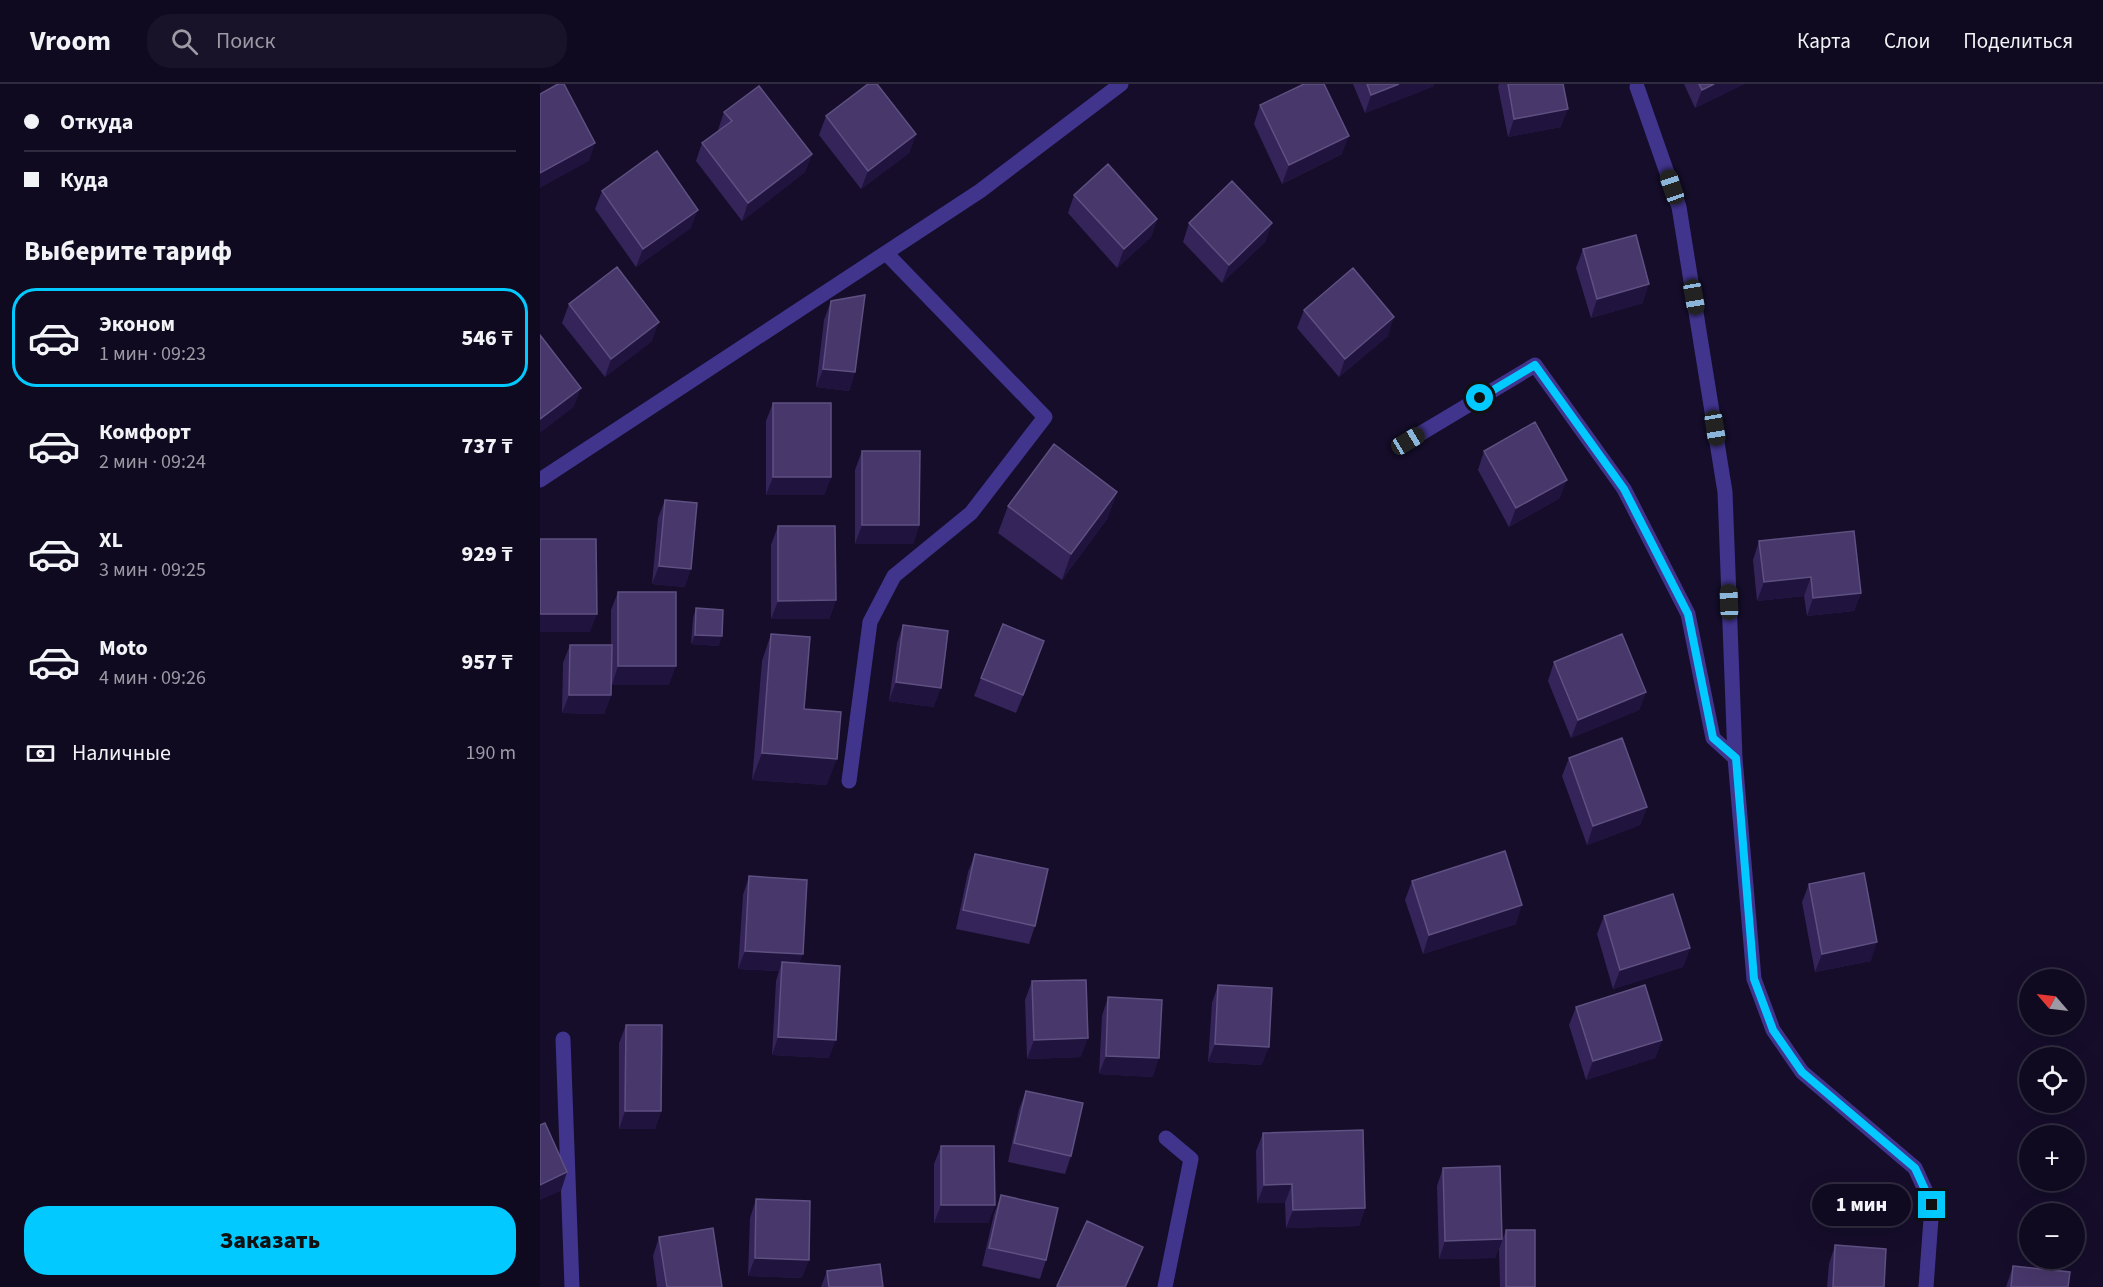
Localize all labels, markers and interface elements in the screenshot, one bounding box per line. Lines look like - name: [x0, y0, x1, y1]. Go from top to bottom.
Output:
- search box: [147, 14, 567, 68]
- text: Vroom: [30, 21, 111, 61]
- icon: search: [168, 25, 201, 58]
- text: Поиск: [216, 25, 275, 57]
- text: Карта: [1797, 26, 1851, 56]
- text: Слои: [1884, 26, 1930, 56]
- text: Поделиться: [1963, 26, 2073, 56]
- text: Откуда: [60, 106, 133, 138]
- text: Куда: [60, 164, 109, 196]
- car: [1658, 167, 1686, 207]
- text: Выберите тариф: [24, 232, 232, 271]
- car: [1682, 278, 1706, 316]
- text: Эконом: [99, 308, 175, 340]
- icon: car: [27, 311, 81, 365]
- text: 546 ₸: [462, 322, 513, 354]
- text: 1 мин · 09:23: [99, 340, 206, 368]
- route start: [1466, 384, 1493, 411]
- car: [1703, 409, 1727, 447]
- text: Комфорт: [99, 416, 191, 448]
- icon: car: [27, 419, 81, 473]
- car: [1388, 424, 1428, 458]
- text: 737 ₸: [462, 430, 513, 462]
- text: 2 мин · 09:24: [99, 448, 206, 476]
- text: XL: [99, 524, 123, 556]
- icon: car: [27, 527, 81, 581]
- text: 929 ₸: [462, 538, 513, 570]
- text: 3 мин · 09:25: [99, 556, 206, 584]
- car: [1719, 584, 1739, 620]
- text: Moto: [99, 632, 148, 664]
- icon: car: [27, 635, 81, 689]
- text: 957 ₸: [462, 646, 513, 678]
- text: 4 мин · 09:26: [99, 664, 206, 692]
- icon: cash: [24, 737, 57, 770]
- text: Наличные: [72, 737, 171, 769]
- text: 190 m: [466, 739, 516, 767]
- north arrow: [2019, 969, 2085, 1035]
- map controls: [2019, 969, 2085, 1269]
- button: locate: [2019, 1047, 2085, 1113]
- button: +: [2019, 1125, 2085, 1191]
- callout: 1 мин: [1812, 1184, 1911, 1226]
- text: 1 мин: [1836, 1191, 1887, 1219]
- route end: [1918, 1191, 1945, 1218]
- button: −: [2019, 1203, 2085, 1269]
- button: Заказать: [24, 1206, 516, 1275]

